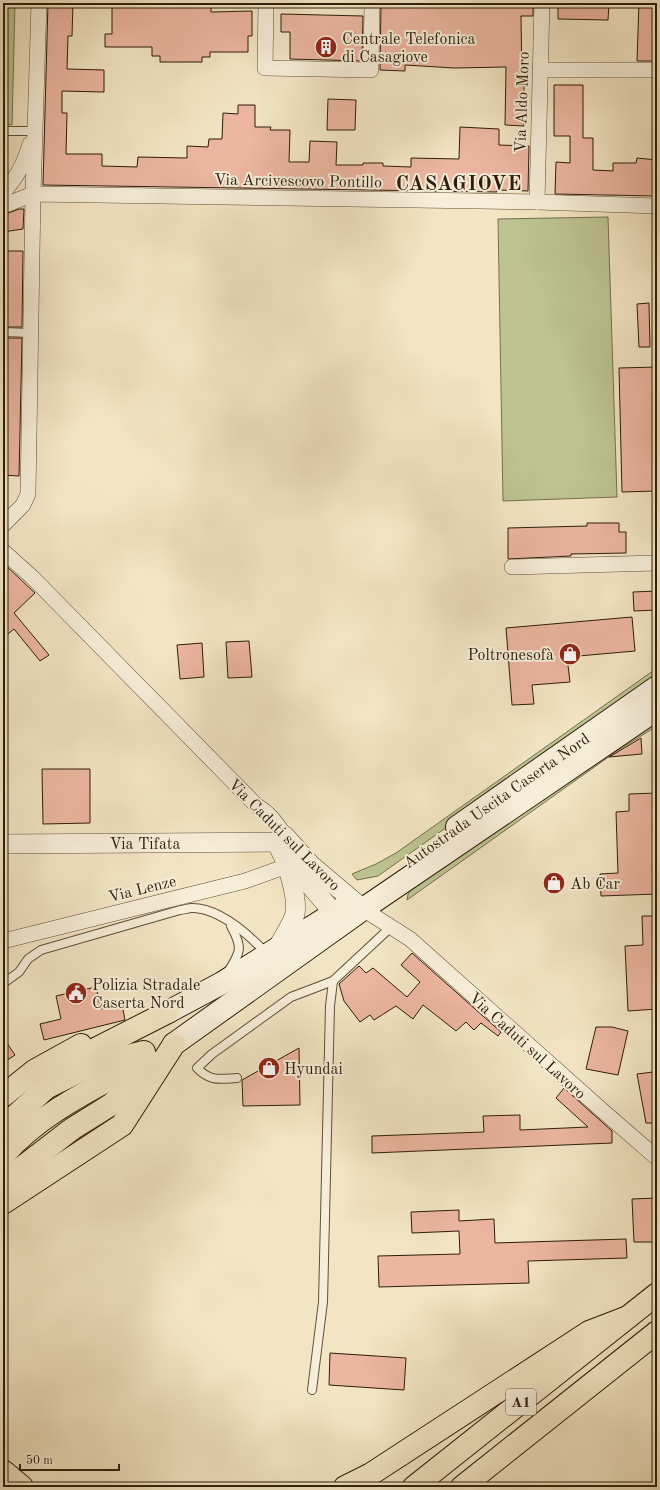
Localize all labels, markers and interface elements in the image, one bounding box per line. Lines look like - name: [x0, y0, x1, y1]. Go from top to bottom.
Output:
- place label: Centrale Telefonica di Casagiove: [342, 32, 475, 66]
- building icon: Centrale Telefonica di Casagiove: [313, 34, 339, 60]
- street label: Via Aldo Moro: [513, 51, 533, 153]
- street label: Via Arcivescovo Pontillo: [214, 173, 382, 191]
- district label: CASAGIOVE: [396, 175, 522, 195]
- shop icon: Poltronesofà: [557, 641, 583, 667]
- place label: Poltronesofà: [468, 648, 554, 664]
- street label: Autostrada Uscita Caserta Nord: [401, 731, 593, 872]
- street label: Via Caduti sul Lavoro: [225, 776, 343, 894]
- street label: Via Tifata: [110, 837, 180, 853]
- shop icon: Ab Car: [541, 870, 567, 896]
- street label: Via Lenze: [107, 874, 178, 906]
- place label: Ab Car: [570, 877, 621, 893]
- place label: Polizia Stradale Caserta Nord: [92, 978, 200, 1012]
- public building icon: Polizia Stradale Caserta Nord: [63, 980, 89, 1006]
- street label: Via Caduti sul Lavoro: [465, 990, 588, 1103]
- shop icon: Hyundai: [256, 1055, 282, 1081]
- place label: Hyundai: [284, 1062, 343, 1078]
- road number: A1: [506, 1389, 536, 1415]
- scale bar: [20, 1446, 119, 1472]
- text: 50 m: [26, 1454, 53, 1467]

